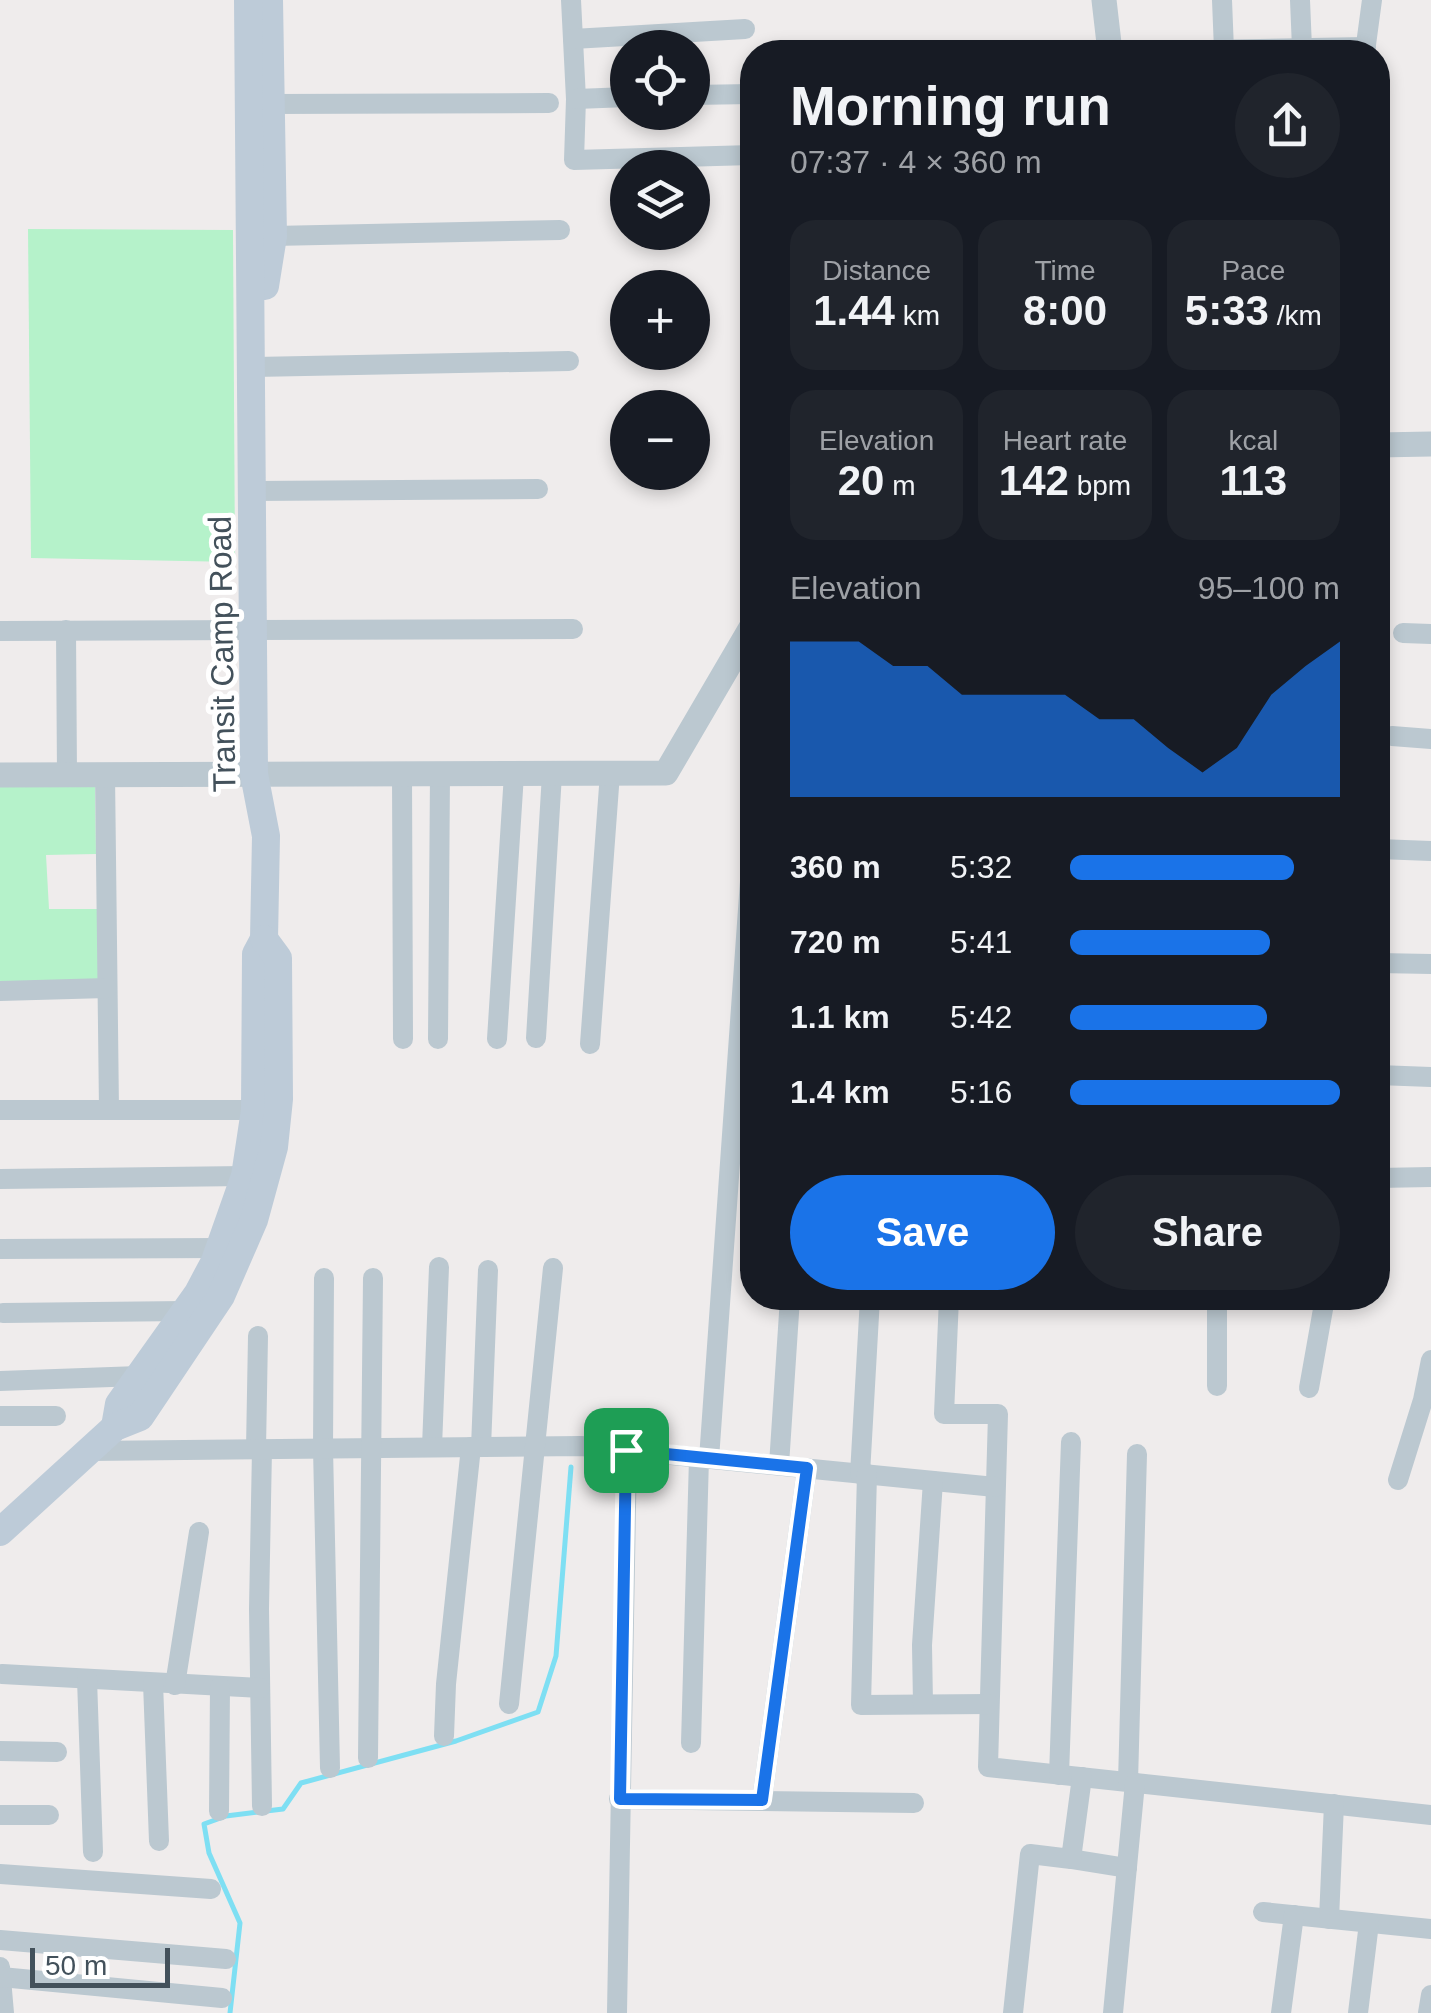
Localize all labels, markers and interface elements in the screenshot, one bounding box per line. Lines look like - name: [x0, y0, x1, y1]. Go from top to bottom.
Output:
- map controls: [610, 30, 710, 490]
- button: locate: [610, 30, 710, 130]
- button: share: [1235, 73, 1340, 178]
- text: Morning run: [790, 75, 1111, 137]
- text: 07:37 · 4 × 360 m: [790, 144, 1042, 180]
- button: layers: [610, 150, 710, 250]
- text: Distance: [822, 255, 931, 286]
- text: Time: [1034, 255, 1096, 286]
- text: Pace: [1221, 255, 1285, 286]
- button: +: [610, 270, 710, 370]
- text: 1.44: [813, 287, 895, 334]
- text: 8:00: [1023, 287, 1107, 334]
- text: 5:33: [1185, 287, 1269, 334]
- text: km: [895, 300, 940, 331]
- text: /km: [1269, 300, 1322, 331]
- button: −: [610, 390, 710, 490]
- text: Elevation: [819, 425, 934, 456]
- text: Heart rate: [1003, 425, 1127, 456]
- text: kcal: [1228, 425, 1278, 456]
- text: 20: [838, 457, 884, 504]
- text: 142: [999, 457, 1069, 504]
- text: 113: [1219, 457, 1287, 504]
- text: m: [884, 470, 916, 501]
- text: bpm: [1069, 470, 1131, 501]
- street label: Transit Camp Road: [202, 516, 242, 792]
- text: Elevation: [790, 570, 922, 606]
- text: 95–100 m: [1198, 570, 1340, 606]
- text: 360 m: [790, 849, 881, 885]
- text: 5:32: [950, 849, 1012, 885]
- text: 720 m: [790, 924, 881, 960]
- text: 5:41: [950, 924, 1012, 960]
- text: 1.1 km: [790, 999, 890, 1035]
- text: 5:42: [950, 999, 1012, 1035]
- text: 1.4 km: [790, 1074, 890, 1110]
- text: 5:16: [950, 1074, 1012, 1110]
- button: Save: [790, 1175, 1055, 1290]
- button: Share: [1075, 1175, 1340, 1290]
- pin: [584, 1408, 669, 1493]
- icon: arrive: [599, 1423, 654, 1478]
- scale bar: [30, 1943, 170, 1988]
- text: 50 m: [45, 1950, 107, 1981]

